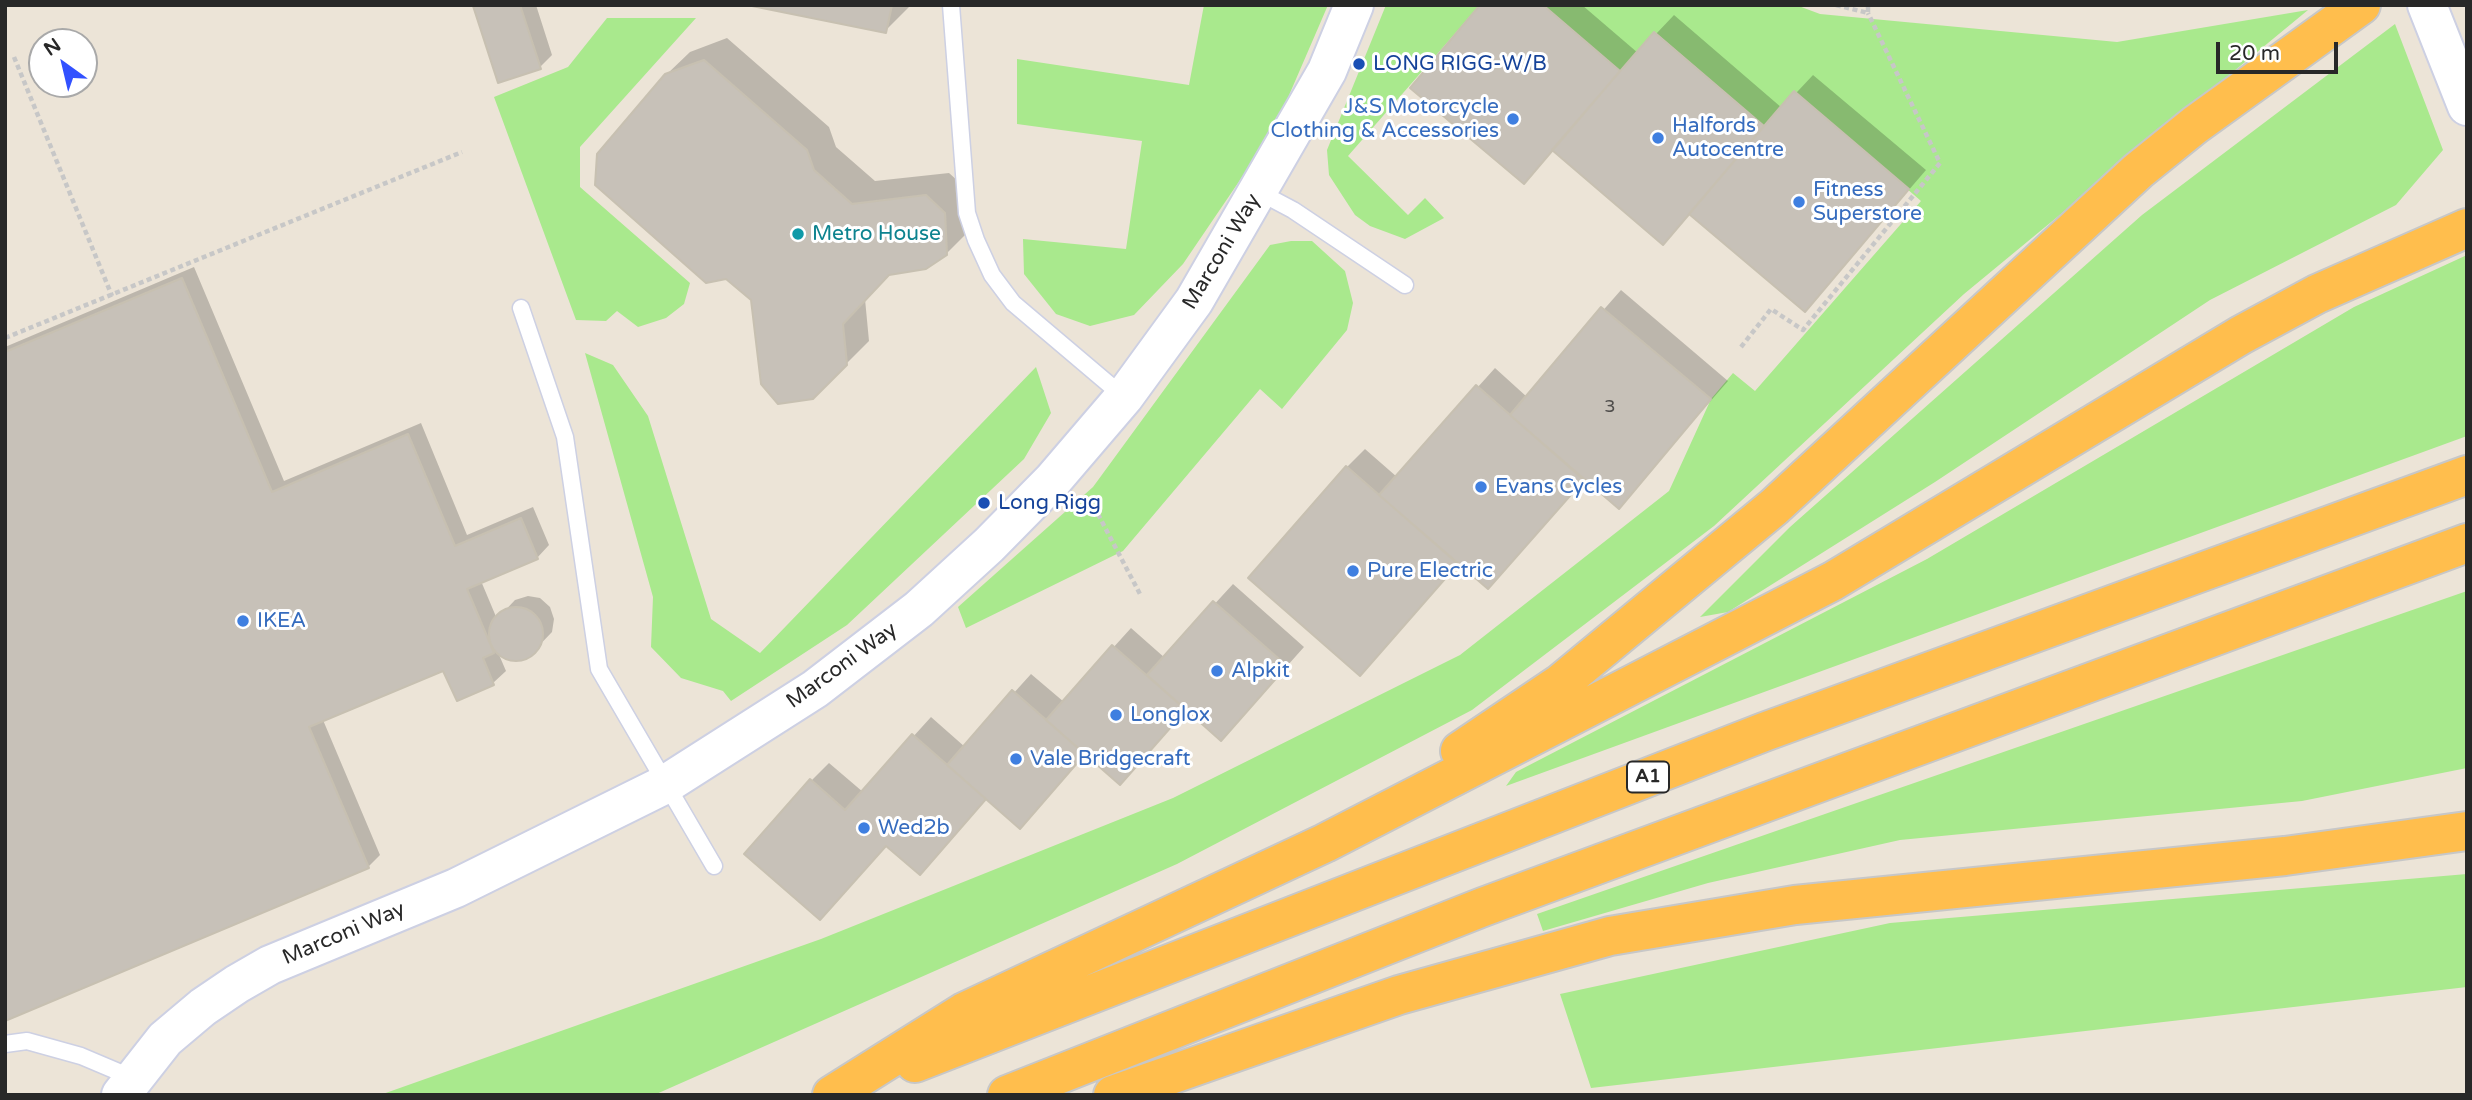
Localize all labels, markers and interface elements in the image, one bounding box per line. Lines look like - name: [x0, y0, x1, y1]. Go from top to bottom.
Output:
- north arrow: [28, 28, 98, 98]
- scale bar: [2220, 28, 2342, 72]
- text: N: [40, 34, 65, 61]
- text: 20 m: [2229, 41, 2280, 66]
- place label: LONG RIGG-W/B: [1373, 51, 1547, 77]
- marker: LONG RIGG-W/B: [1351, 56, 1367, 72]
- place label: J&S Motorcycle Clothing & Accessories: [1270, 94, 1499, 144]
- marker: J&S Motorcycle Clothing & Accessories: [1505, 111, 1521, 127]
- place label: Halfords Autocentre: [1672, 113, 1784, 163]
- marker: Halfords Autocentre: [1650, 130, 1666, 146]
- place label: Fitness Superstore: [1813, 177, 1922, 227]
- street label: Marconi Way: [1178, 190, 1266, 314]
- marker: Fitness Superstore: [1791, 194, 1807, 210]
- place label: Metro House: [812, 221, 941, 247]
- marker: Metro House: [790, 226, 806, 242]
- house number: 3: [1604, 396, 1616, 418]
- place label: Evans Cycles: [1495, 474, 1622, 500]
- marker: Evans Cycles: [1473, 479, 1489, 495]
- place label: Long Rigg: [998, 490, 1101, 516]
- marker: Long Rigg: [976, 495, 992, 511]
- place label: Pure Electric: [1367, 558, 1493, 584]
- marker: Pure Electric: [1345, 563, 1361, 579]
- place label: IKEA: [257, 608, 306, 634]
- marker: IKEA: [235, 613, 251, 629]
- street label: Marconi Way: [782, 617, 902, 715]
- place label: Alpkit: [1231, 658, 1290, 684]
- marker: Alpkit: [1209, 663, 1225, 679]
- place label: Longlox: [1130, 702, 1210, 728]
- marker: Longlox: [1108, 707, 1124, 723]
- place label: Vale Bridgecraft: [1030, 746, 1190, 772]
- marker: Vale Bridgecraft: [1008, 751, 1024, 767]
- road number: A1: [1627, 762, 1669, 792]
- place label: Wed2b: [878, 815, 950, 841]
- marker: Wed2b: [856, 820, 872, 836]
- street label: Marconi Way: [279, 897, 409, 971]

